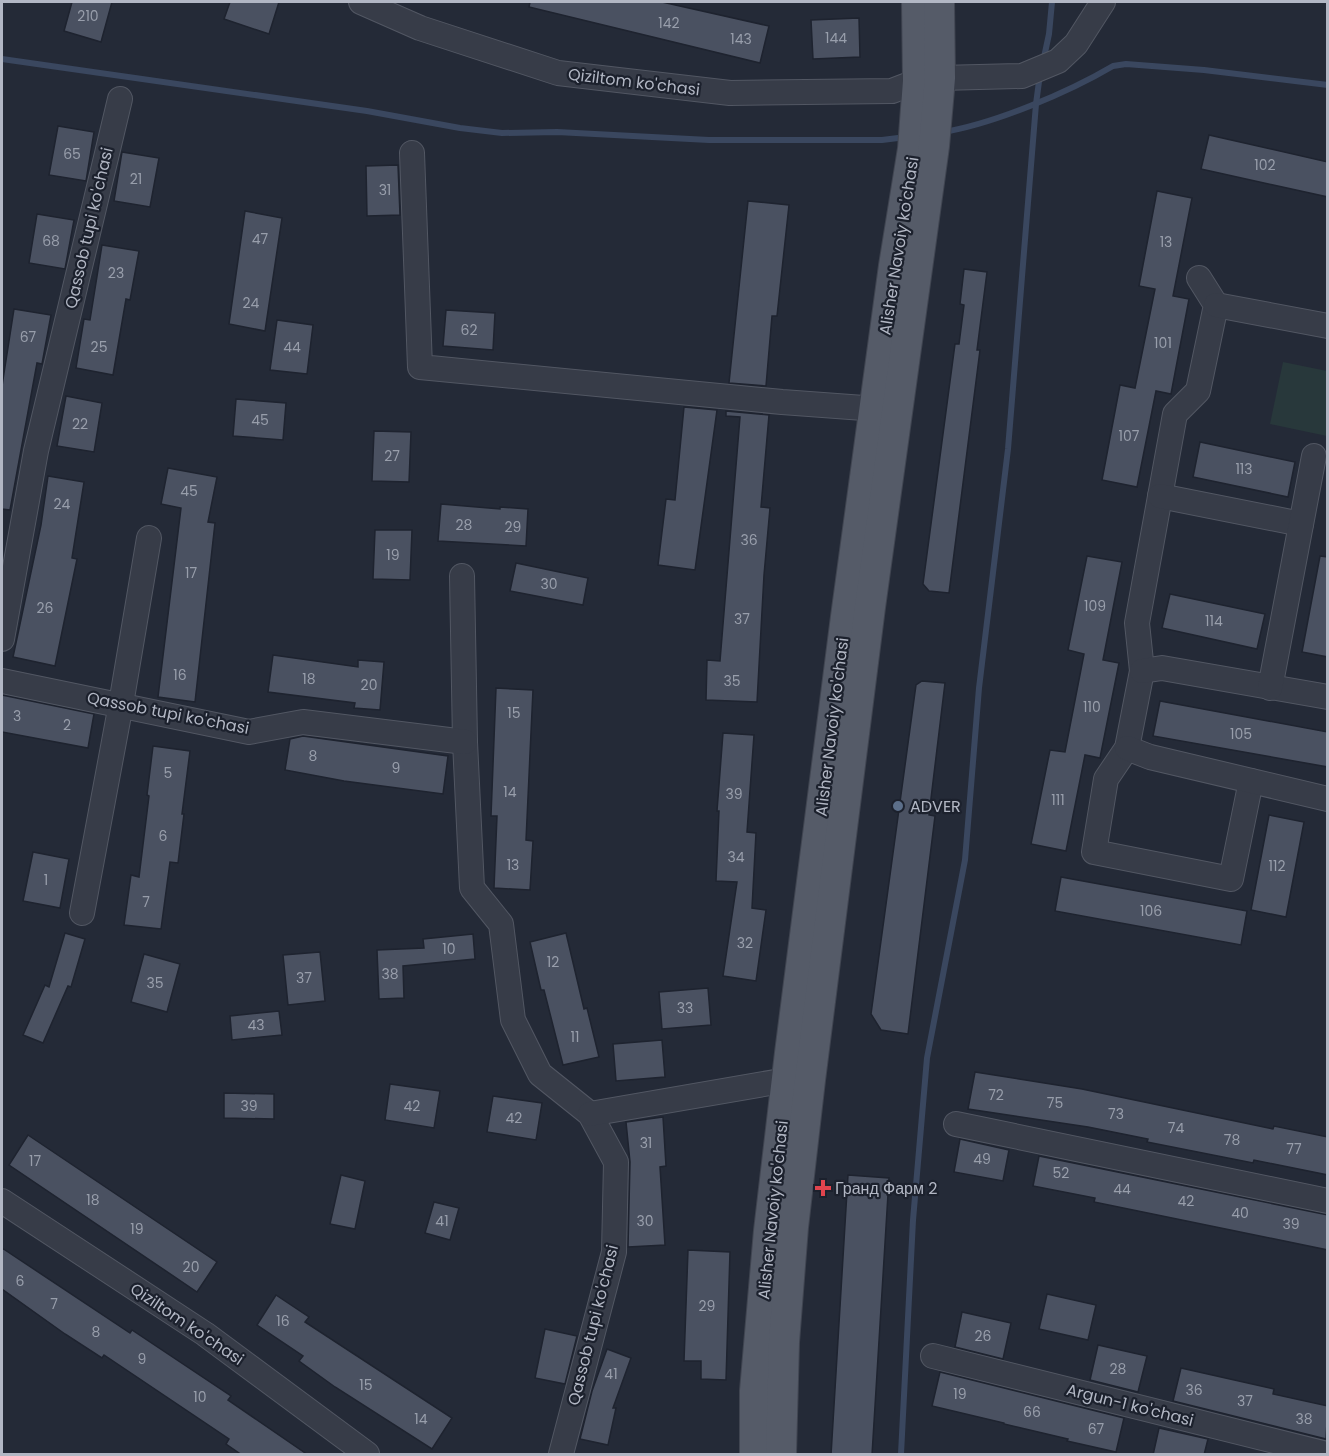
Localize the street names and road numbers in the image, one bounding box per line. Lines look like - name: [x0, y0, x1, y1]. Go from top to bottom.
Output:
- street label: Qiziltom ko'chasi: [567, 63, 701, 101]
- street label: Qassob tupi ko'chasi: [59, 145, 119, 311]
- street label: Alisher Navoiy ko'chasi: [874, 155, 924, 337]
- street label: Alisher Navoiy ko'chasi: [810, 636, 854, 818]
- street label: Qassob tupi ko'chasi: [85, 686, 251, 740]
- street label: Alisher Navoiy ko'chasi: [752, 1119, 794, 1301]
- street label: Qassob tupi ko'chasi: [562, 1242, 624, 1408]
- street label: Qiziltom ko'chasi: [126, 1277, 248, 1371]
- street label: Argun-1 ko'chasi: [1064, 1378, 1196, 1432]

